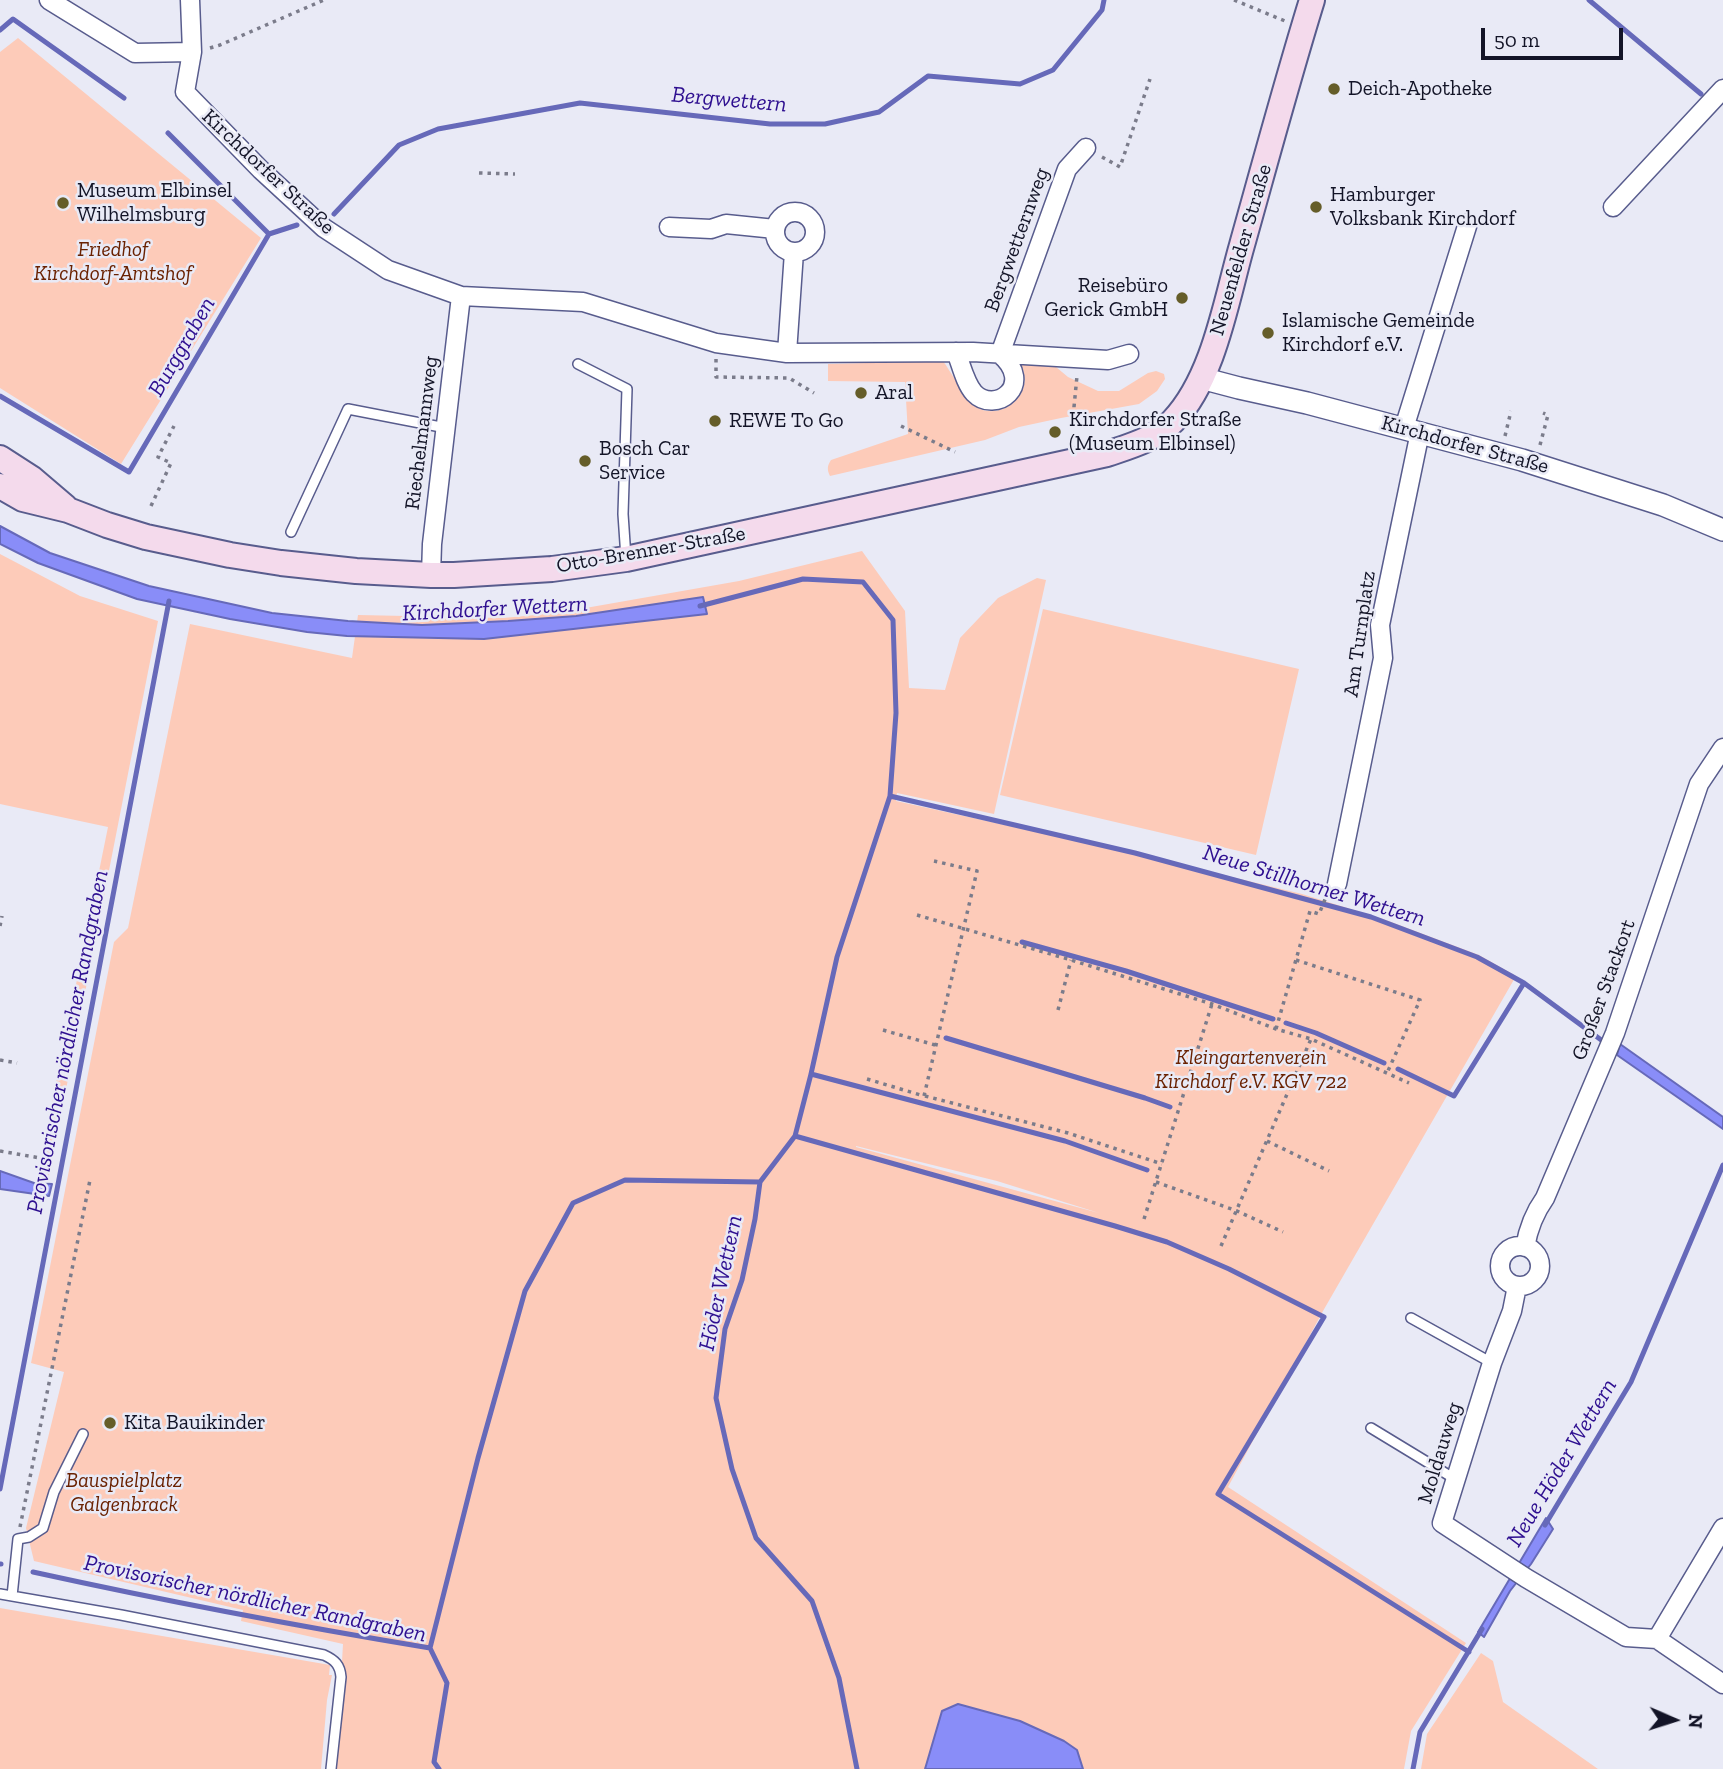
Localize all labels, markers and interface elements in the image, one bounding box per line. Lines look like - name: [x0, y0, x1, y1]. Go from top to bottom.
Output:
- scale bar: [1485, 14, 1627, 58]
- text: 50 m: [1494, 27, 1540, 52]
- place label: Deich-Apotheke: [1348, 76, 1492, 102]
- water label: Bergwettern: [670, 81, 788, 119]
- marker: Deich-Apotheke: [1326, 81, 1342, 97]
- street label: Kirchdorfer Straße: [196, 104, 340, 240]
- street label: Neuenfelder Straße: [1204, 161, 1278, 339]
- street label: Bergwetternweg: [979, 164, 1055, 316]
- place label: Museum Elbinsel Wilhelmsburg: [77, 178, 232, 228]
- place label: Hamburger Volksbank Kirchdorf: [1330, 182, 1515, 232]
- marker: Museum Elbinsel Wilhelmsburg: [55, 195, 71, 211]
- marker: Hamburger Volksbank Kirchdorf: [1308, 199, 1324, 215]
- park label: Friedhof Kirchdorf-Amtshof: [34, 237, 192, 287]
- place label: Reisebüro Gerick GmbH: [1044, 273, 1168, 323]
- marker: Reisebüro Gerick GmbH: [1174, 290, 1190, 306]
- water label: Burggraben: [143, 292, 221, 402]
- place label: Islamische Gemeinde Kirchdorf e.V.: [1282, 308, 1475, 358]
- marker: Islamische Gemeinde Kirchdorf e.V.: [1260, 325, 1276, 341]
- street label: Riechelmannweg: [400, 355, 444, 511]
- place label: Aral: [875, 380, 913, 406]
- marker: Aral: [853, 385, 869, 401]
- place label: Kirchdorfer Straße (Museum Elbinsel): [1069, 407, 1241, 457]
- place label: REWE To Go: [729, 408, 844, 434]
- street label: Kirchdorfer Straße: [1379, 411, 1551, 479]
- marker: REWE To Go: [707, 413, 723, 429]
- marker: Kirchdorfer Straße (Museum Elbinsel): [1047, 424, 1063, 440]
- place label: Bosch Car Service: [599, 436, 690, 486]
- marker: Bosch Car Service: [577, 453, 593, 469]
- street label: Otto-Brenner-Straße: [555, 521, 747, 579]
- street label: Am Turnplatz: [1339, 569, 1381, 699]
- water label: Kirchdorfer Wettern: [402, 590, 588, 628]
- water label: Neue Stillhorner Wettern: [1199, 839, 1429, 933]
- water label: Provisorischer nördlicher Randgraben: [21, 868, 115, 1216]
- street label: Großer Stackort: [1567, 916, 1641, 1064]
- park label: Kleingartenverein Kirchdorf e.V. KGV 722: [1155, 1045, 1347, 1095]
- water label: Höder Wettern: [693, 1213, 749, 1353]
- water label: Neue Höder Wettern: [1501, 1374, 1623, 1552]
- street label: Moldauweg: [1413, 1399, 1467, 1507]
- place label: Kita Bauikinder: [124, 1410, 266, 1436]
- marker: Kita Bauikinder: [102, 1415, 118, 1431]
- park label: Bauspielplatz Galgenbrack: [66, 1468, 182, 1518]
- water label: Provisorischer nördlicher Randgraben: [81, 1549, 429, 1649]
- north arrow: [1639, 1685, 1709, 1755]
- text: N: [1684, 1713, 1707, 1729]

